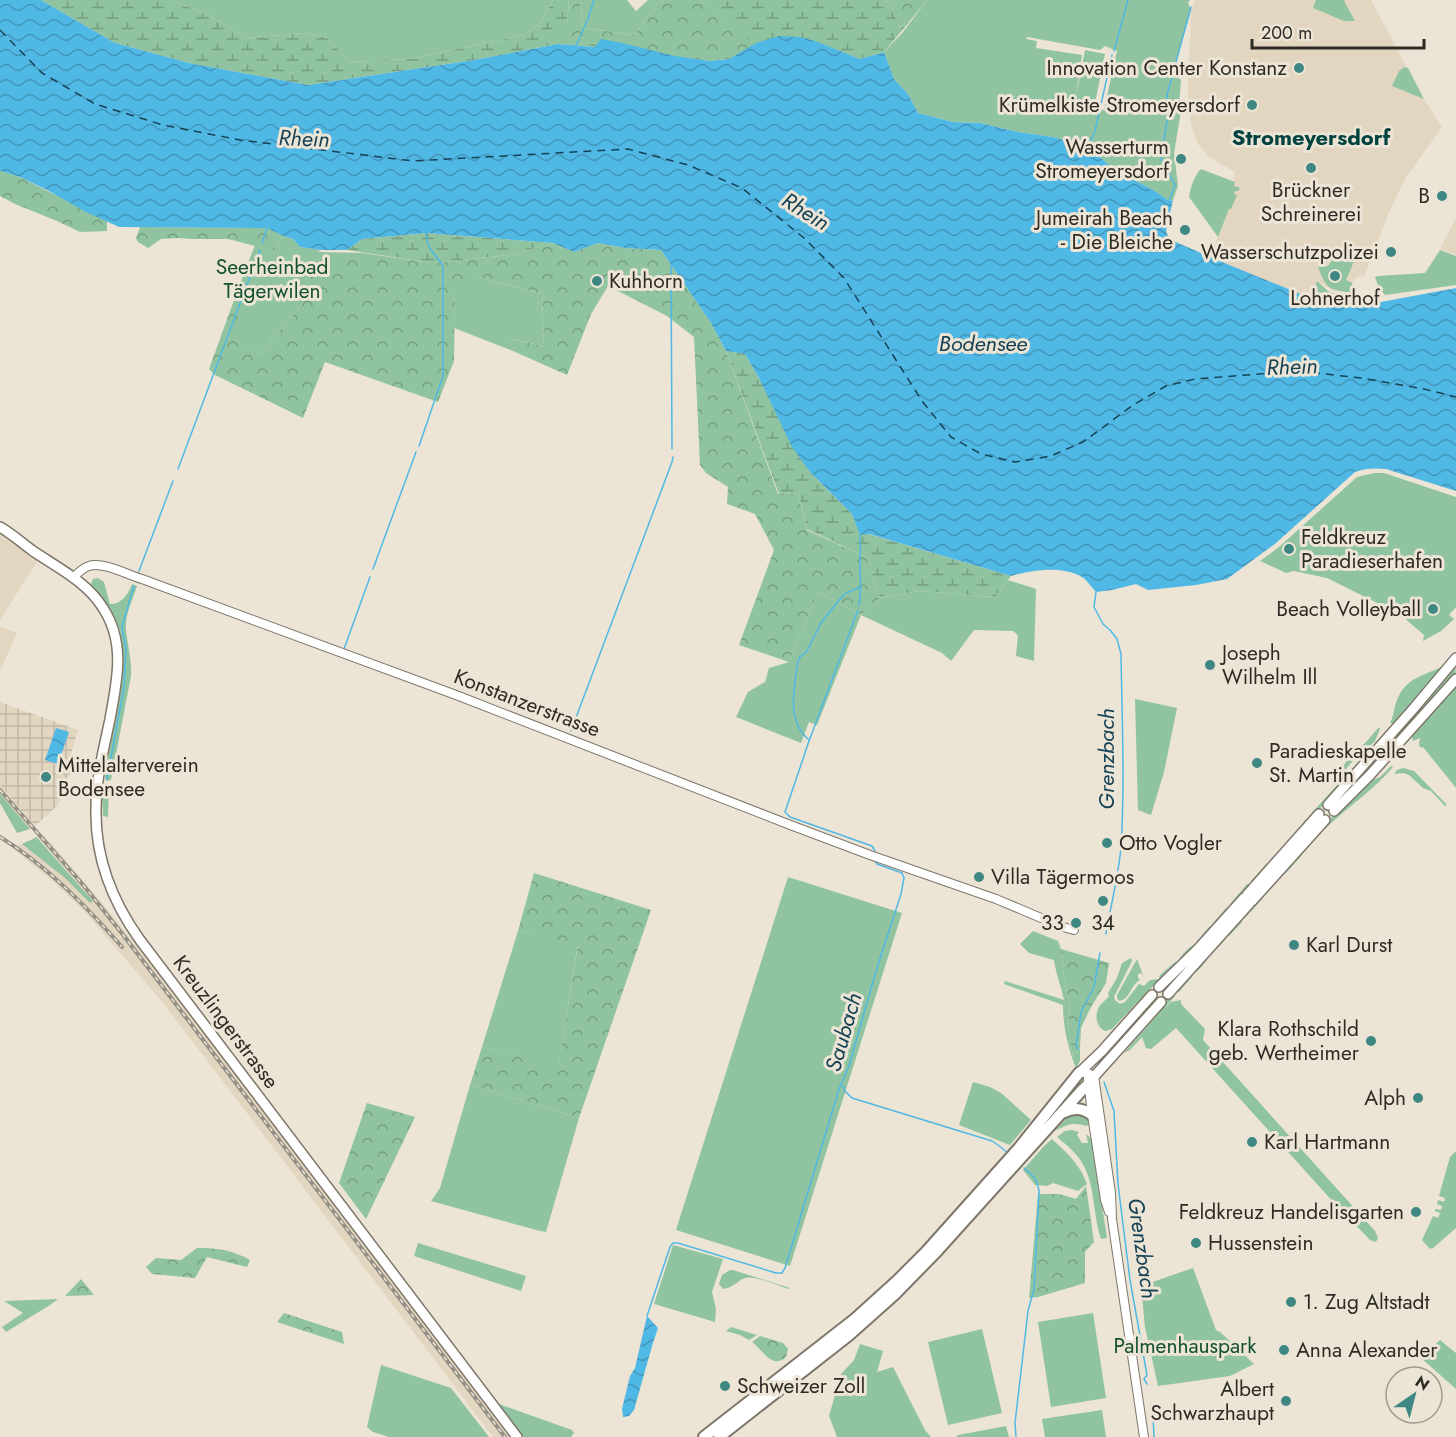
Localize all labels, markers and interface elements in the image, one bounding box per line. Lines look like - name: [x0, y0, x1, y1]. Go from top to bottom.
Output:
- scale bar: [1252, 12, 1424, 50]
- text: 200 m: [1261, 20, 1312, 46]
- place label: Innovation Center Konstanz: [1046, 53, 1287, 83]
- marker: Innovation Center Konstanz: [1292, 61, 1306, 75]
- place label: Krümelkiste Stromeyersdorf: [999, 90, 1241, 120]
- marker: Krümelkiste Stromeyersdorf: [1245, 98, 1259, 112]
- water label: Rhein: [278, 121, 330, 155]
- district label: Stromeyersdorf: [1232, 121, 1392, 153]
- place label: Wasserturm Stromeyersdorf: [1035, 132, 1170, 186]
- marker: Wasserturm Stromeyersdorf: [1174, 152, 1188, 166]
- marker: Brückner Schreinerei: [1304, 161, 1318, 175]
- place label: Brückner Schreinerei: [1261, 175, 1361, 229]
- place label: B: [1418, 181, 1430, 211]
- water label: Rhein: [776, 184, 836, 238]
- marker: B: [1435, 189, 1449, 203]
- place label: Jumeirah Beach - Die Bleiche: [1033, 203, 1173, 257]
- marker: Jumeirah Beach - Die Bleiche: [1178, 223, 1192, 237]
- place label: Wasserschutzpolizei: [1201, 237, 1379, 267]
- marker: Wasserschutzpolizei: [1384, 245, 1398, 259]
- park label: Seerheinbad Tägerwilen: [216, 252, 328, 306]
- place label: Kuhhorn: [609, 266, 683, 296]
- marker: Lohnerhof: [1328, 269, 1342, 283]
- marker: Kuhhorn: [590, 274, 604, 288]
- place label: Lohnerhof: [1290, 283, 1381, 313]
- water label: Bodensee: [939, 327, 1027, 359]
- water label: Rhein: [1266, 349, 1318, 383]
- place label: Feldkreuz Paradieserhafen: [1301, 522, 1443, 576]
- marker: Feldkreuz Paradieserhafen: [1282, 542, 1296, 556]
- place label: Beach Volleyball: [1276, 594, 1421, 624]
- marker: Beach Volleyball: [1426, 602, 1440, 616]
- place label: Joseph Wilhelm Ill: [1219, 638, 1317, 692]
- marker: Joseph Wilhelm Ill: [1203, 658, 1217, 672]
- street label: Konstanzerstrasse: [450, 661, 605, 745]
- water label: Grenzbach: [1090, 708, 1122, 810]
- place label: Paradieskapelle St. Martin: [1269, 736, 1407, 790]
- place label: Mittelalterverein Bodensee: [58, 750, 199, 804]
- marker: Paradieskapelle St. Martin: [1250, 756, 1264, 770]
- marker: Mittelalterverein Bodensee: [39, 770, 53, 784]
- place label: Otto Vogler: [1119, 828, 1223, 858]
- marker: Otto Vogler: [1100, 836, 1114, 850]
- place label: Villa Tägermoos: [991, 862, 1134, 892]
- marker: Villa Tägermoos: [972, 870, 986, 884]
- marker: 34: [1096, 894, 1110, 908]
- place label: 33: [1041, 908, 1064, 938]
- place label: 34: [1091, 908, 1115, 938]
- marker: 33: [1069, 916, 1083, 930]
- place label: Karl Durst: [1306, 930, 1392, 960]
- marker: Karl Durst: [1287, 938, 1301, 952]
- street label: Kreuzlingerstrasse: [166, 949, 286, 1095]
- water label: Saubach: [816, 989, 870, 1075]
- place label: Klara Rothschild geb. Wertheimer: [1209, 1014, 1360, 1068]
- marker: Klara Rothschild geb. Wertheimer: [1364, 1034, 1378, 1048]
- place label: Alph: [1364, 1083, 1406, 1113]
- marker: Alph: [1411, 1091, 1425, 1105]
- place label: Karl Hartmann: [1264, 1127, 1390, 1157]
- marker: Karl Hartmann: [1245, 1135, 1259, 1149]
- water label: Grenzbach: [1120, 1196, 1166, 1300]
- place label: Feldkreuz Handelisgarten: [1179, 1197, 1404, 1227]
- marker: Feldkreuz Handelisgarten: [1409, 1205, 1423, 1219]
- place label: Hussenstein: [1208, 1228, 1314, 1258]
- marker: Hussenstein: [1189, 1236, 1203, 1250]
- place label: 1. Zug Altstadt: [1303, 1287, 1430, 1317]
- marker: 1. Zug Altstadt: [1284, 1295, 1298, 1309]
- park label: Palmenhauspark: [1113, 1331, 1257, 1361]
- place label: Anna Alexander: [1296, 1335, 1438, 1365]
- marker: Anna Alexander: [1277, 1343, 1291, 1357]
- north arrow: [1384, 1365, 1444, 1425]
- text: N: [1411, 1370, 1434, 1396]
- place label: Schweizer Zoll: [737, 1371, 865, 1401]
- place label: Albert Schwarzhaupt: [1150, 1374, 1274, 1428]
- marker: Schweizer Zoll: [718, 1379, 732, 1393]
- marker: Albert Schwarzhaupt: [1279, 1394, 1293, 1408]

